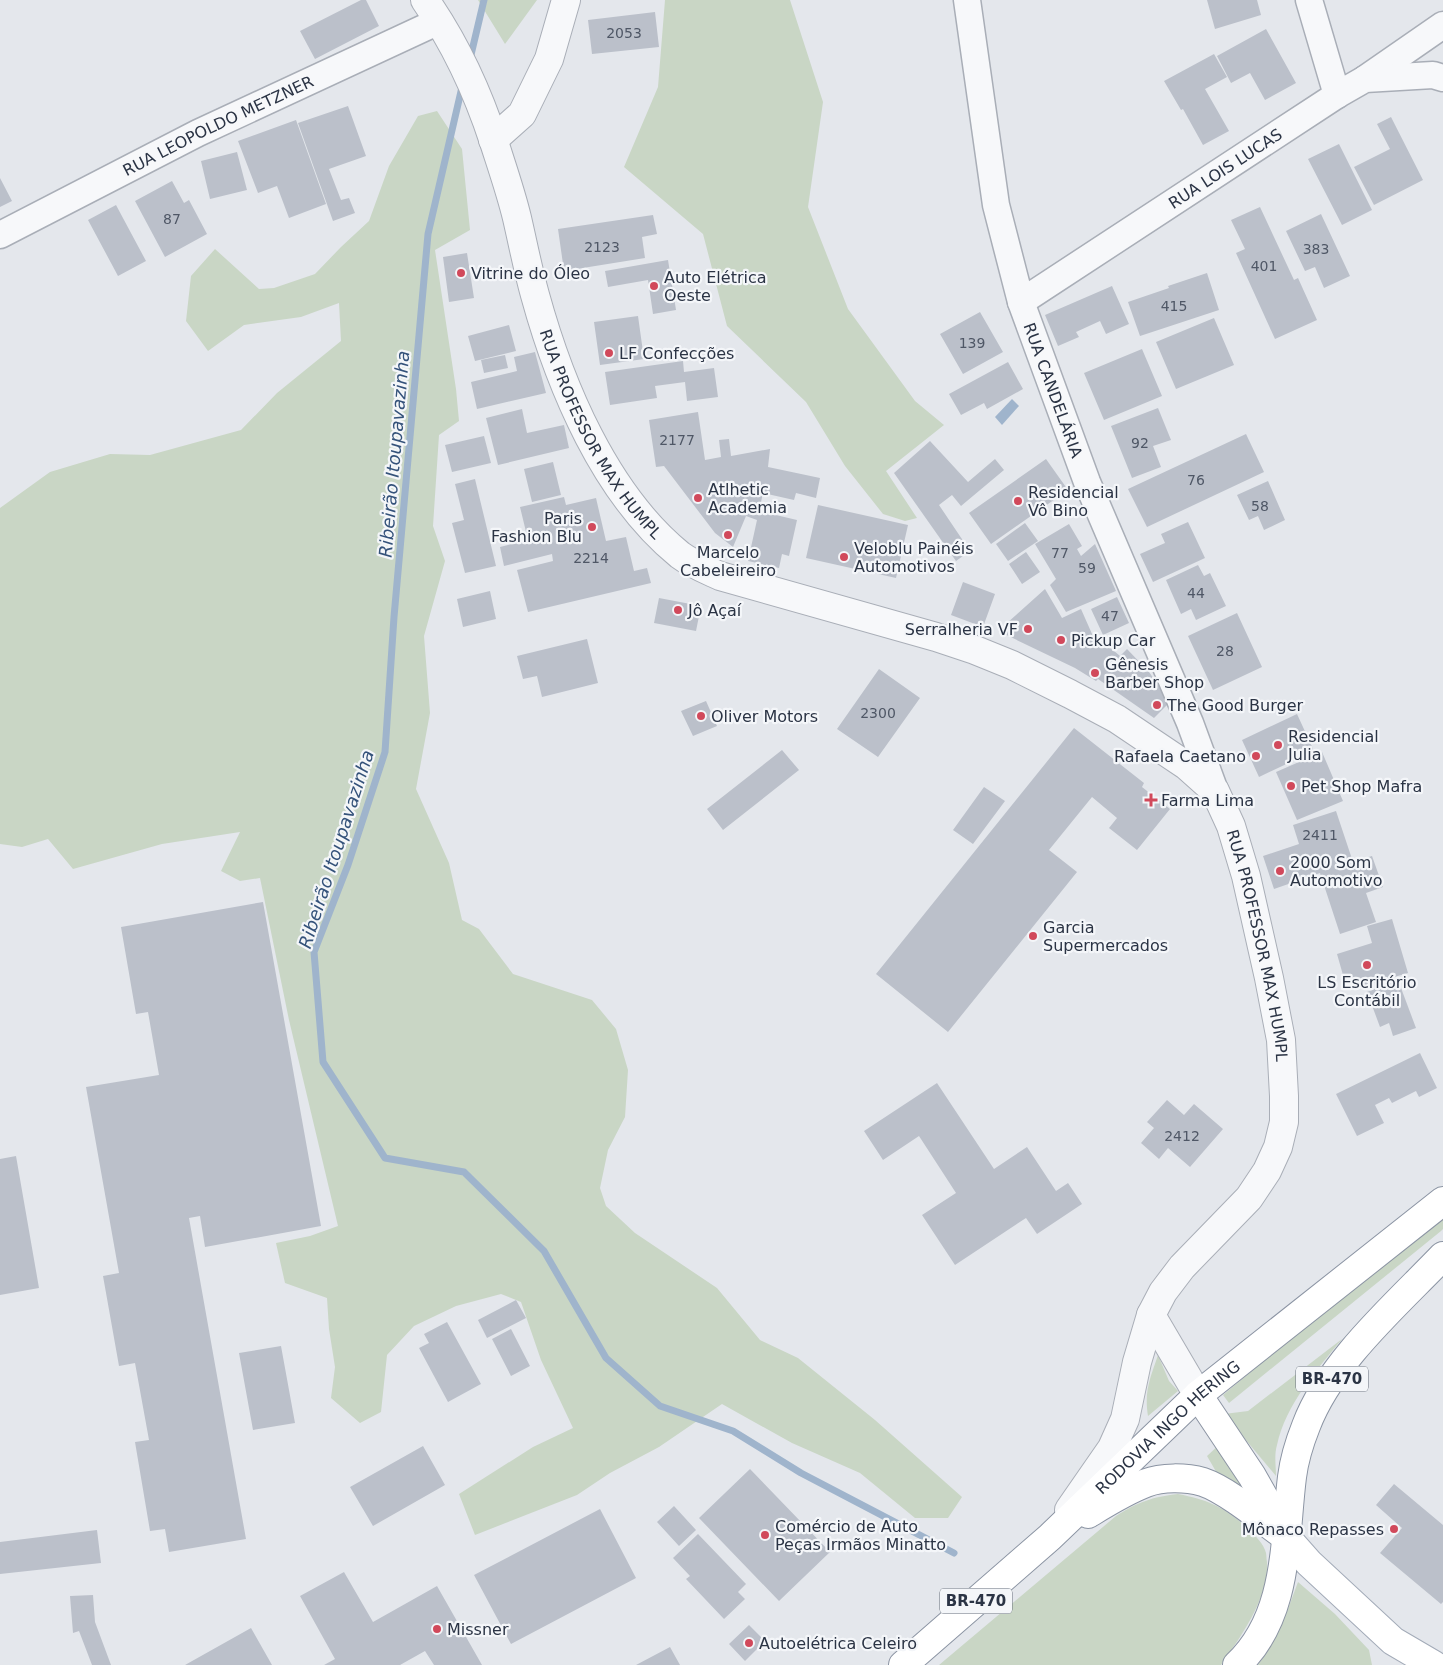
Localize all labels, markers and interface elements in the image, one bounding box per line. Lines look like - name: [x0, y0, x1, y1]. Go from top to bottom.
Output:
- house number: 2053: [606, 25, 642, 41]
- street label: RUA LEOPOLDO METZNER: [119, 71, 316, 180]
- street label: RUA LOIS LUCAS: [1165, 124, 1285, 212]
- house number: 87: [163, 211, 181, 227]
- house number: 2123: [584, 239, 620, 255]
- house number: 383: [1303, 241, 1329, 257]
- house number: 401: [1251, 258, 1277, 274]
- place label: Vitrine do Óleo: [471, 264, 590, 283]
- marker: Vitrine do Óleo: [455, 267, 467, 279]
- place label: Auto Elétrica Oeste: [664, 268, 767, 305]
- marker: Auto Elétrica Oeste: [648, 280, 660, 292]
- house number: 415: [1161, 298, 1187, 314]
- street label: RUA CANDELÁRIA: [1020, 320, 1087, 460]
- street label: RUA PROFESSOR MAX HUMPL: [536, 327, 666, 543]
- house number: 139: [959, 335, 985, 351]
- place label: LF Confecções: [619, 344, 734, 363]
- marker: LF Confecções: [603, 347, 615, 359]
- water label: Ribeirão Itoupavazinha: [375, 350, 413, 558]
- house number: 2177: [659, 432, 695, 448]
- house number: 92: [1131, 435, 1149, 451]
- house number: 76: [1187, 472, 1205, 488]
- place label: Atlhetic Academia: [708, 480, 787, 517]
- place label: Residencial Vô Bino: [1028, 483, 1119, 520]
- marker: Atlhetic Academia: [692, 492, 704, 504]
- marker: Residencial Vô Bino: [1012, 495, 1024, 507]
- house number: 58: [1251, 498, 1269, 514]
- place label: Paris Fashion Blu: [491, 509, 582, 546]
- marker: Paris Fashion Blu: [586, 521, 598, 533]
- marker: Marcelo Cabeleireiro: [722, 529, 734, 541]
- place label: Veloblu Painéis Automotivos: [854, 539, 974, 576]
- place label: Marcelo Cabeleireiro: [680, 543, 776, 580]
- house number: 77: [1051, 545, 1069, 561]
- house number: 2214: [573, 550, 609, 566]
- marker: Veloblu Painéis Automotivos: [838, 551, 850, 563]
- house number: 59: [1078, 560, 1096, 576]
- house number: 44: [1187, 585, 1205, 601]
- place label: Jô Açaí: [687, 601, 742, 620]
- marker: Jô Açaí: [672, 604, 684, 616]
- house number: 47: [1101, 608, 1119, 624]
- place label: Serralheria VF: [905, 620, 1018, 639]
- marker: Serralheria VF: [1022, 623, 1034, 635]
- place label: Pickup Car: [1071, 631, 1156, 650]
- marker: Pickup Car: [1055, 634, 1067, 646]
- house number: 28: [1216, 643, 1234, 659]
- place label: Gênesis Barber Shop: [1105, 655, 1204, 692]
- marker: Gênesis Barber Shop: [1089, 667, 1101, 679]
- place label: The Good Burger: [1166, 696, 1303, 715]
- marker: The Good Burger: [1151, 699, 1163, 711]
- house number: 2300: [860, 705, 896, 721]
- place label: Oliver Motors: [711, 707, 818, 726]
- marker: Oliver Motors: [695, 710, 707, 722]
- place label: Residencial Julia: [1287, 727, 1379, 764]
- marker: Residencial Julia: [1272, 739, 1284, 751]
- water label: Ribeirão Itoupavazinha: [294, 747, 378, 951]
- place label: Rafaela Caetano: [1114, 747, 1246, 766]
- marker: Rafaela Caetano: [1250, 750, 1262, 762]
- place label: Pet Shop Mafra: [1301, 777, 1422, 796]
- marker: Pet Shop Mafra: [1285, 780, 1297, 792]
- place label: Farma Lima: [1161, 791, 1254, 810]
- marker: Farma Lima: [1145, 794, 1157, 806]
- street label: RUA PROFESSOR MAX HUMPL: [1223, 827, 1292, 1062]
- house number: 2411: [1302, 827, 1338, 843]
- place label: 2000 Som Automotivo: [1290, 853, 1383, 890]
- marker: 2000 Som Automotivo: [1274, 865, 1286, 877]
- place label: Garcia Supermercados: [1043, 918, 1168, 955]
- marker: Garcia Supermercados: [1027, 930, 1039, 942]
- marker: LS Escritório Contábil: [1361, 959, 1373, 971]
- place label: LS Escritório Contábil: [1317, 973, 1417, 1010]
- house number: 2412: [1164, 1128, 1200, 1144]
- street label: RODOVIA INGO HERING: [1091, 1356, 1244, 1498]
- road number: BR-470: [1296, 1366, 1368, 1392]
- place label: Comércio de Auto Peças Irmãos Minatto: [775, 1517, 946, 1554]
- place label: Mônaco Repasses: [1242, 1520, 1384, 1539]
- marker: Mônaco Repasses: [1388, 1523, 1400, 1535]
- marker: Comércio de Auto Peças Irmãos Minatto: [759, 1529, 771, 1541]
- road number: BR-470: [940, 1588, 1012, 1614]
- place label: Missner: [447, 1620, 509, 1639]
- marker: Missner: [431, 1623, 443, 1635]
- place label: Autoelétrica Celeiro: [759, 1634, 917, 1653]
- marker: Autoelétrica Celeiro: [743, 1637, 755, 1649]

